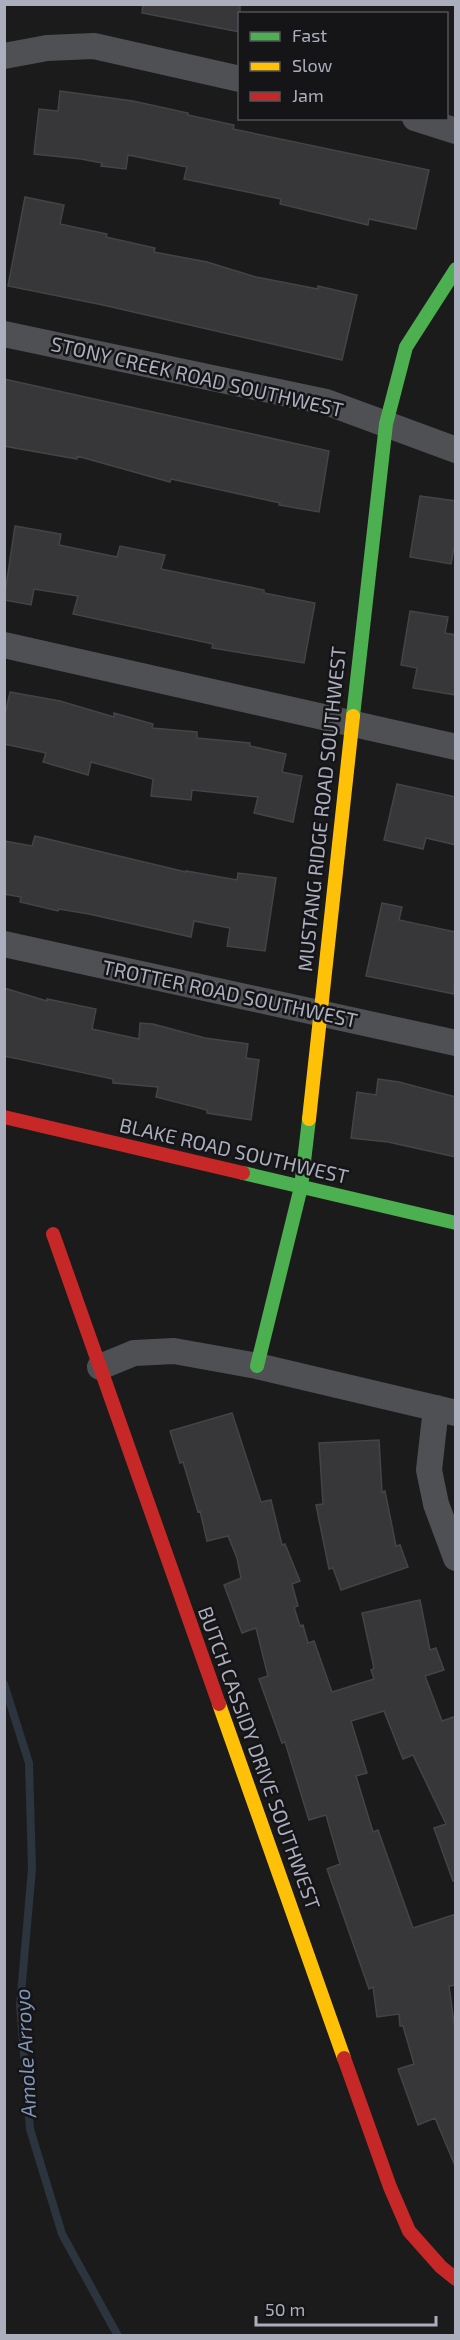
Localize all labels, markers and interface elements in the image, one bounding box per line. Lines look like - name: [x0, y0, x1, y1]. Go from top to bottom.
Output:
- legend: [238, 12, 448, 120]
- text: Fast: [292, 24, 327, 46]
- text: Slow: [292, 54, 333, 76]
- text: Jam: [292, 84, 324, 106]
- street label: STONY CREEK ROAD SOUTHWEST: [49, 331, 346, 421]
- street label: MUSTANG RIDGE ROAD SOUTHWEST: [292, 645, 350, 973]
- street label: TROTTER ROAD SOUTHWEST: [101, 954, 360, 1032]
- street label: BLAKE ROAD SOUTHWEST: [117, 1112, 351, 1188]
- street label: BUTCH CASSIDY DRIVE SOUTHWEST: [194, 1603, 326, 1913]
- water label: Amole Arroyo: [9, 1988, 41, 2119]
- scale bar: [256, 2289, 436, 2327]
- text: 50 m: [265, 2298, 305, 2320]

